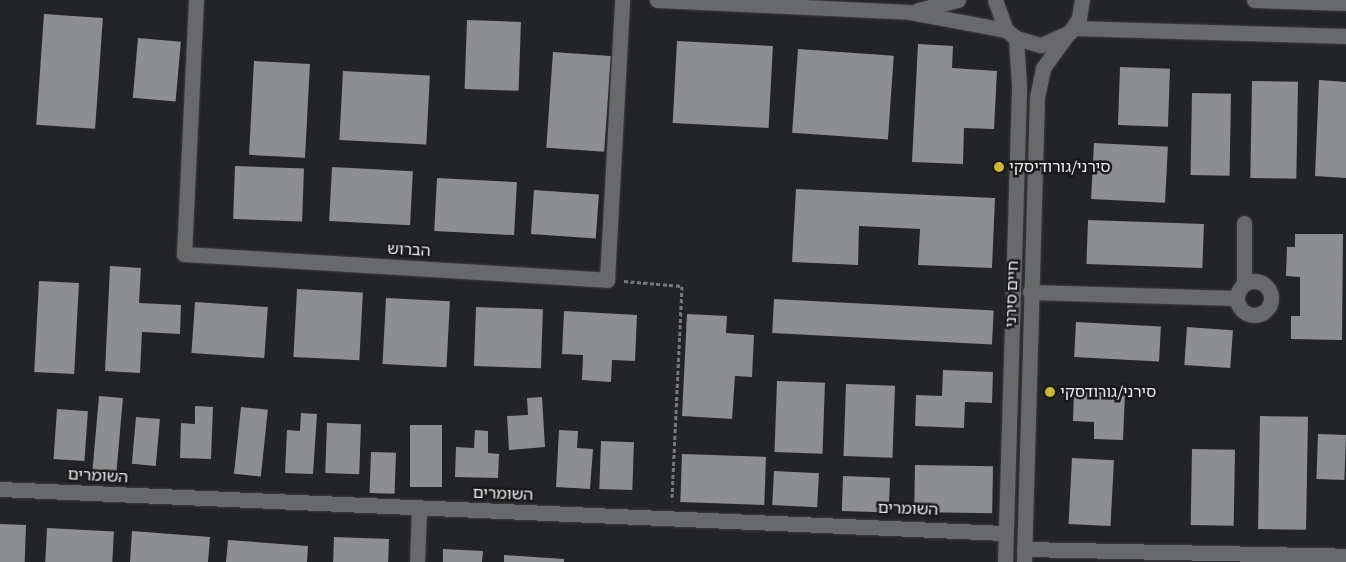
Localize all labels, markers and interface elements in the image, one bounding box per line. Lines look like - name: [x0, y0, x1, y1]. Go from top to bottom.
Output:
- place label: סירני/גורודיסקי: [1009, 157, 1110, 177]
- marker: סירני/גורודיסקי: [993, 161, 1005, 173]
- street label: הברוש: [387, 239, 431, 261]
- street label: חיים סירני: [1001, 260, 1023, 328]
- place label: סירני/גורודסקי: [1060, 382, 1156, 402]
- marker: סירני/גורודסקי: [1044, 386, 1056, 398]
- street label: השומרים: [67, 465, 129, 487]
- street label: השומרים: [472, 483, 534, 505]
- street label: השומרים: [877, 498, 939, 520]

